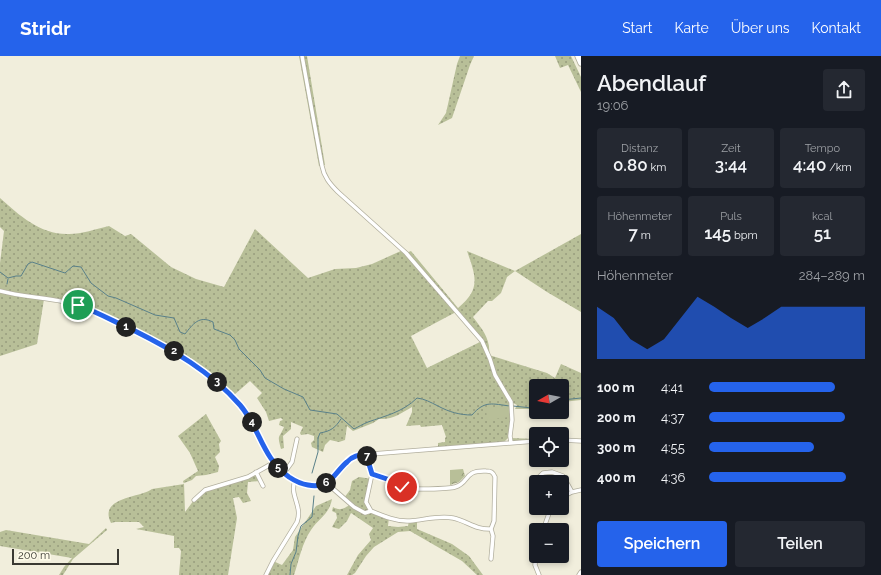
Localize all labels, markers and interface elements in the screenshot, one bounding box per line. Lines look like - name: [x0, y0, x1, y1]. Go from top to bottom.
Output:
- text: Stridr: [20, 17, 71, 39]
- text: Start: [622, 20, 652, 36]
- text: Karte: [674, 20, 709, 36]
- text: Über uns: [731, 20, 790, 36]
- text: Kontakt: [812, 20, 861, 36]
- button: share: [823, 69, 865, 111]
- text: Abendlauf: [597, 70, 706, 96]
- text: 19:06: [597, 98, 628, 113]
- text: Distanz: [621, 142, 658, 155]
- text: Zeit: [721, 142, 741, 155]
- text: Tempo: [805, 142, 840, 155]
- text: 0.80: [613, 155, 648, 175]
- text: 3:44: [715, 155, 747, 175]
- text: 4:40: [793, 155, 826, 175]
- text: km: [648, 161, 666, 174]
- text: /km: [826, 161, 852, 174]
- text: Höhenmeter: [608, 210, 672, 223]
- text: Puls: [720, 210, 742, 223]
- text: kcal: [812, 210, 833, 223]
- text: 7: [629, 223, 638, 243]
- text: 145: [704, 223, 731, 243]
- text: 51: [814, 223, 831, 243]
- text: m: [638, 229, 651, 242]
- text: bpm: [731, 229, 758, 242]
- text: Höhenmeter: [597, 268, 673, 283]
- text: 284–289 m: [799, 268, 865, 283]
- pin: [61, 288, 95, 322]
- icon: arrive: [67, 294, 89, 316]
- pin: 1: [116, 317, 136, 337]
- text: 1: [123, 320, 129, 333]
- pin: 2: [164, 341, 184, 361]
- text: 2: [171, 344, 177, 357]
- pin: 3: [207, 372, 227, 392]
- text: 3: [214, 375, 220, 388]
- north arrow: [529, 379, 569, 419]
- map controls: [529, 379, 569, 563]
- text: 100 m: [597, 380, 635, 395]
- text: 4:41: [661, 380, 683, 395]
- text: 200 m: [597, 410, 636, 425]
- text: 4:37: [661, 410, 684, 425]
- pin: 4: [242, 412, 262, 432]
- text: 4: [249, 415, 255, 428]
- button: locate: [529, 427, 569, 467]
- text: 300 m: [597, 440, 635, 455]
- text: 4:55: [661, 440, 685, 455]
- pin: 7: [357, 446, 377, 466]
- text: 7: [364, 449, 370, 462]
- pin: 5: [268, 458, 288, 478]
- text: 5: [275, 461, 281, 474]
- pin: [385, 470, 419, 504]
- text: 400 m: [597, 470, 636, 485]
- text: 4:36: [661, 470, 685, 485]
- pin: 6: [316, 473, 336, 493]
- button: +: [529, 475, 569, 515]
- text: 6: [323, 476, 329, 489]
- icon: check: [391, 476, 413, 498]
- button: Speichern: [597, 521, 727, 567]
- button: Teilen: [735, 521, 865, 567]
- button: −: [529, 523, 569, 563]
- scale bar: [12, 547, 119, 566]
- text: 200 m: [18, 549, 50, 562]

